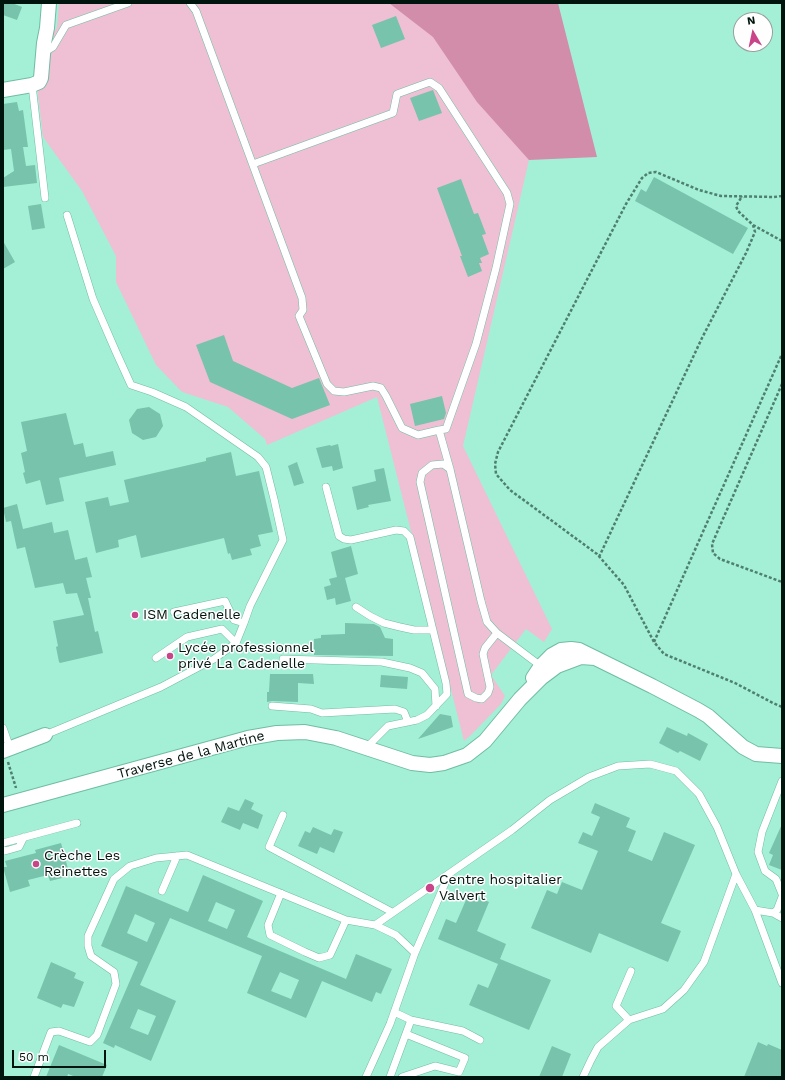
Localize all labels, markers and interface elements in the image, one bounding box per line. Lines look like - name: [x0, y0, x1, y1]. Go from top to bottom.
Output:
- north arrow: [733, 12, 773, 52]
- text: N: [746, 14, 756, 28]
- place label: ISM Cadenelle: [143, 607, 241, 623]
- marker: ISM Cadenelle: [130, 610, 140, 620]
- place label: Lycée professionnel privé La Cadenelle: [178, 640, 314, 672]
- marker: Lycée professionnel privé La Cadenelle: [165, 651, 175, 661]
- street label: Traverse de la Martine: [116, 727, 266, 783]
- place label: Crèche Les Reinettes: [44, 848, 120, 880]
- marker: Crèche Les Reinettes: [31, 859, 41, 869]
- place label: Centre hospitalier Valvert: [439, 872, 562, 904]
- marker: Centre hospitalier Valvert: [424, 882, 436, 894]
- scale bar: [14, 1042, 108, 1068]
- text: 50 m: [19, 1050, 49, 1064]

